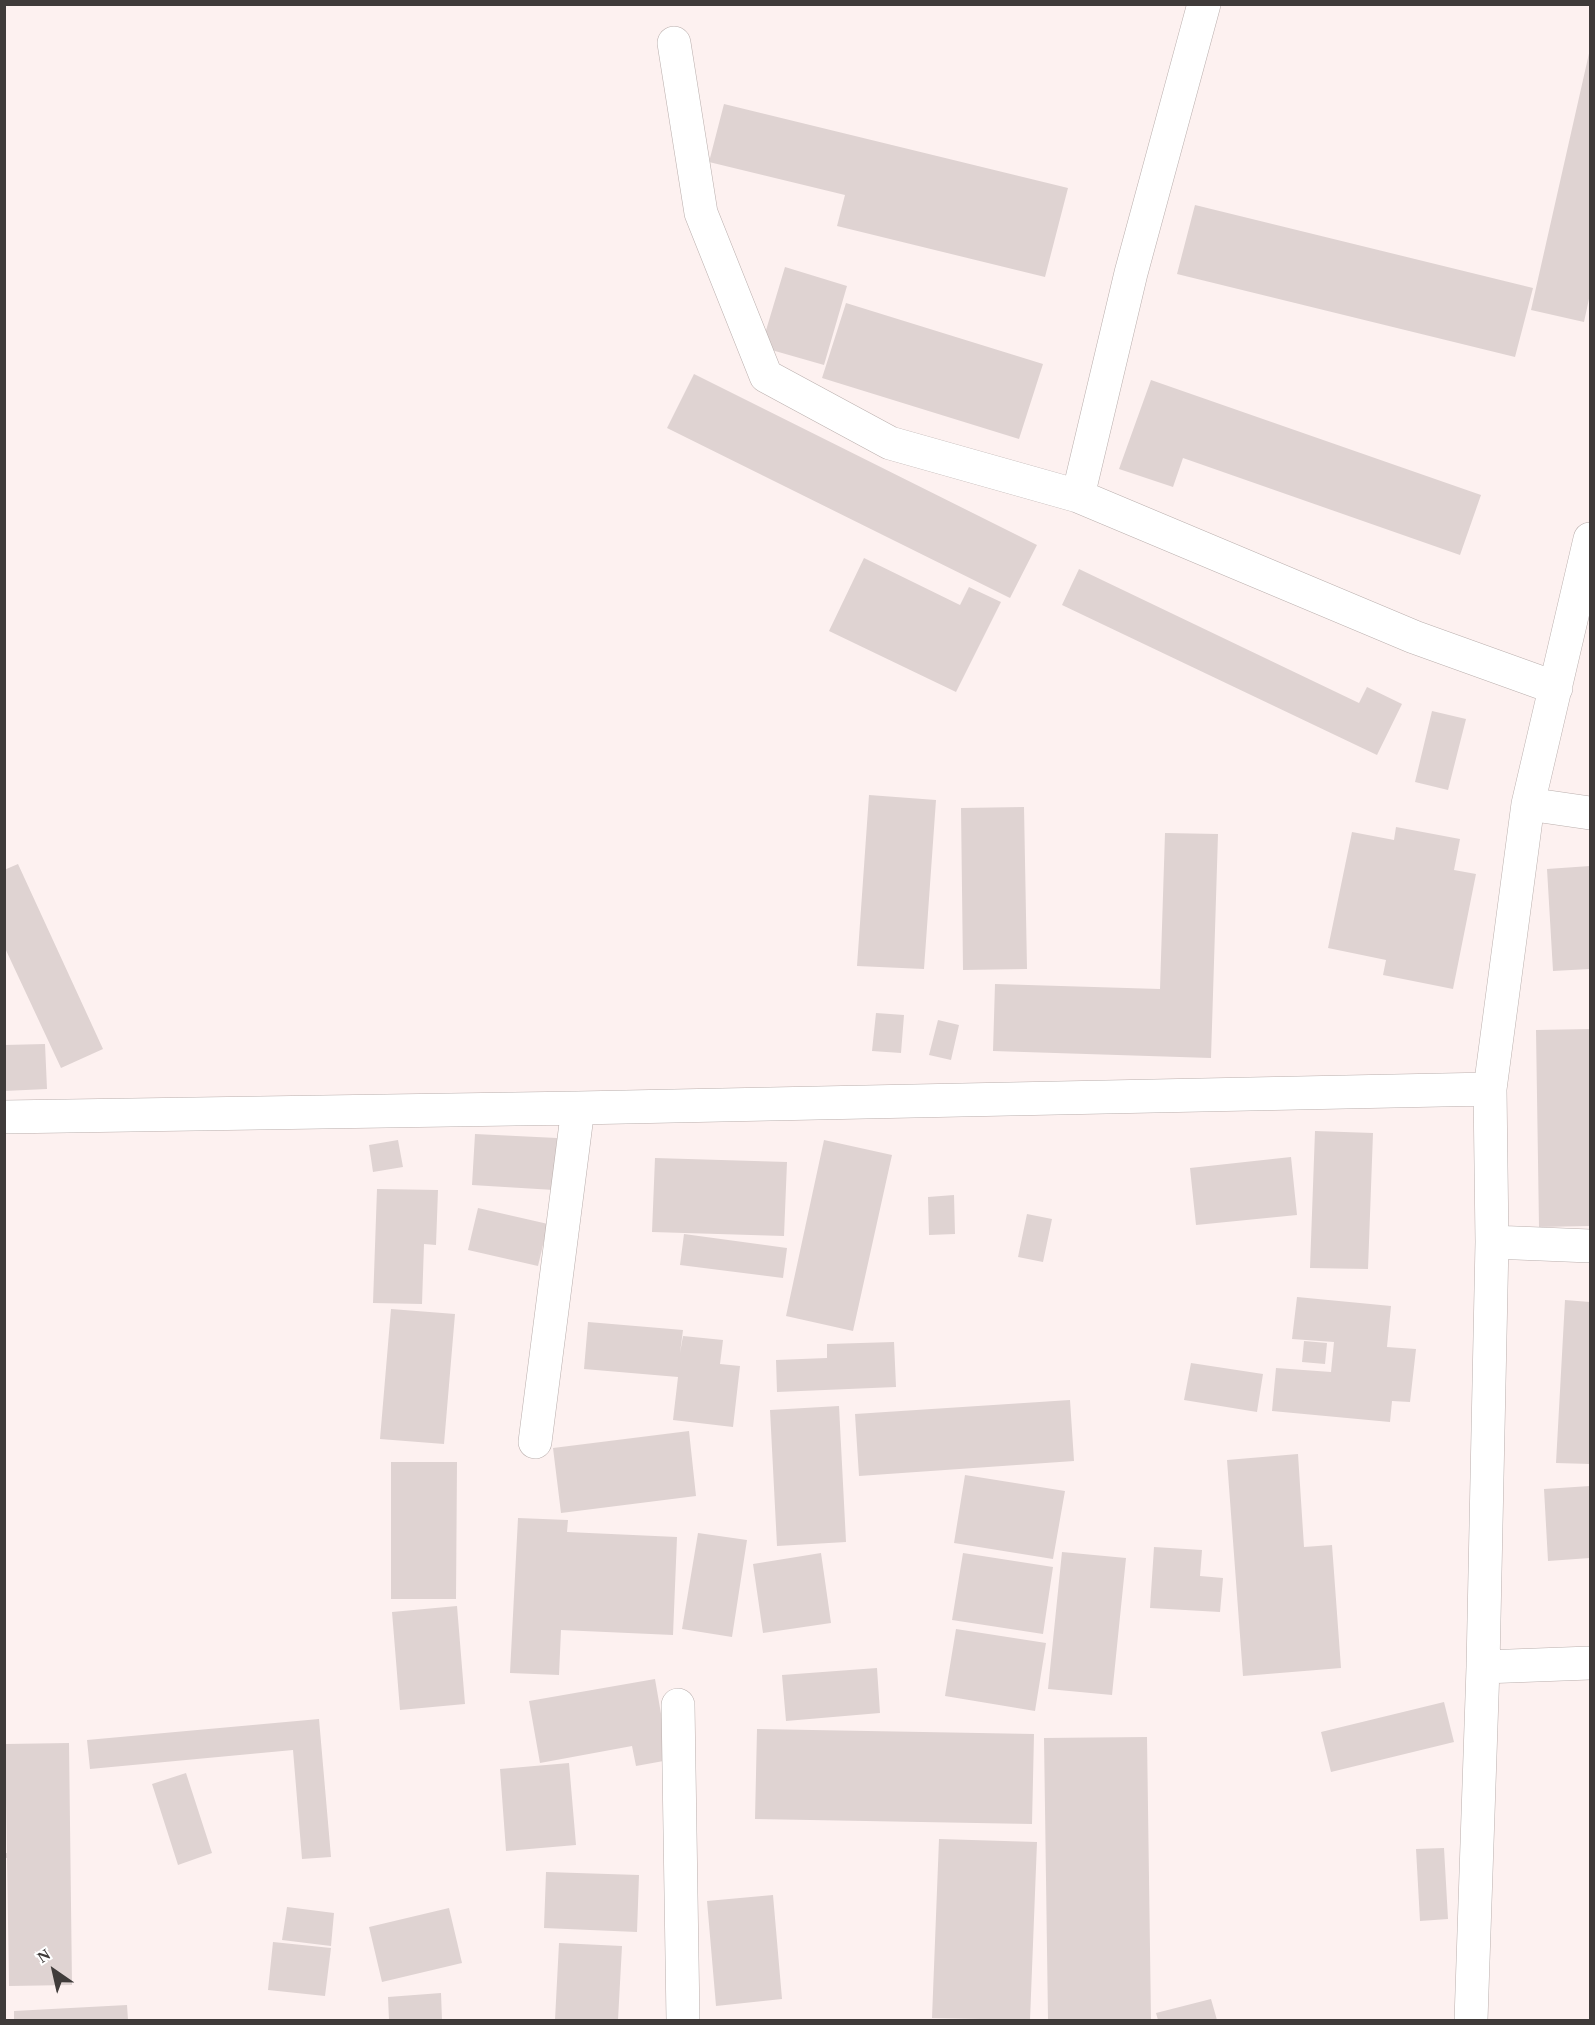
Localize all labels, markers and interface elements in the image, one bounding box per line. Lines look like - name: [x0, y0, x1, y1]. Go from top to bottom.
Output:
- north arrow: [24, 1941, 84, 2001]
- text: N: [34, 1945, 53, 1966]

